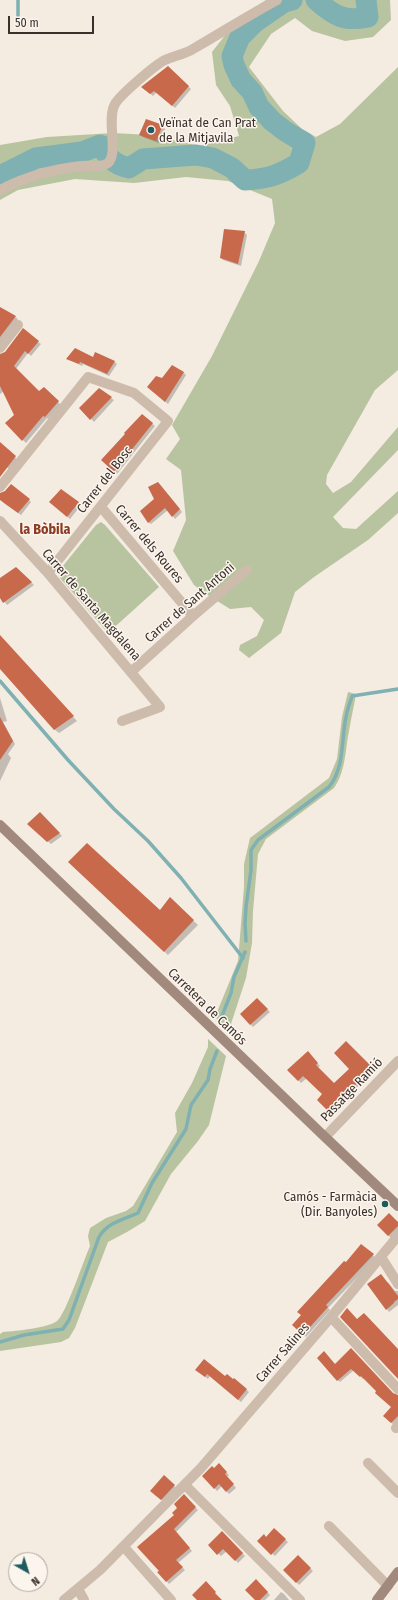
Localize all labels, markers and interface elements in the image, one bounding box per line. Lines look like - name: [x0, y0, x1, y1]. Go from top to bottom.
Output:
- scale bar: [10, 8, 96, 34]
- text: 50 m: [15, 16, 39, 30]
- place label: Veïnat de Can Prat de la Mitjavila: [159, 115, 256, 146]
- marker: Veïnat de Can Prat de la Mitjavila: [146, 125, 156, 135]
- street label: Carrer del Bosc: [74, 443, 136, 517]
- street label: Carrer dels Roures: [112, 502, 186, 586]
- district label: la Bòbila: [20, 522, 70, 538]
- street label: Carrer de Santa Magdalena: [38, 546, 144, 664]
- street label: Carrer de Sant Antoni: [142, 560, 238, 646]
- street label: Carretera de Camós: [164, 965, 250, 1049]
- street label: Passatge Ramió: [318, 1055, 386, 1125]
- place label: Camós - Farmàcia (Dir. Banyoles): [283, 1189, 377, 1220]
- marker: Camós - Farmàcia (Dir. Banyoles): [380, 1199, 390, 1209]
- street label: Carrer Salines: [253, 1320, 313, 1386]
- north arrow: [8, 1552, 48, 1592]
- text: N: [29, 1574, 42, 1588]

